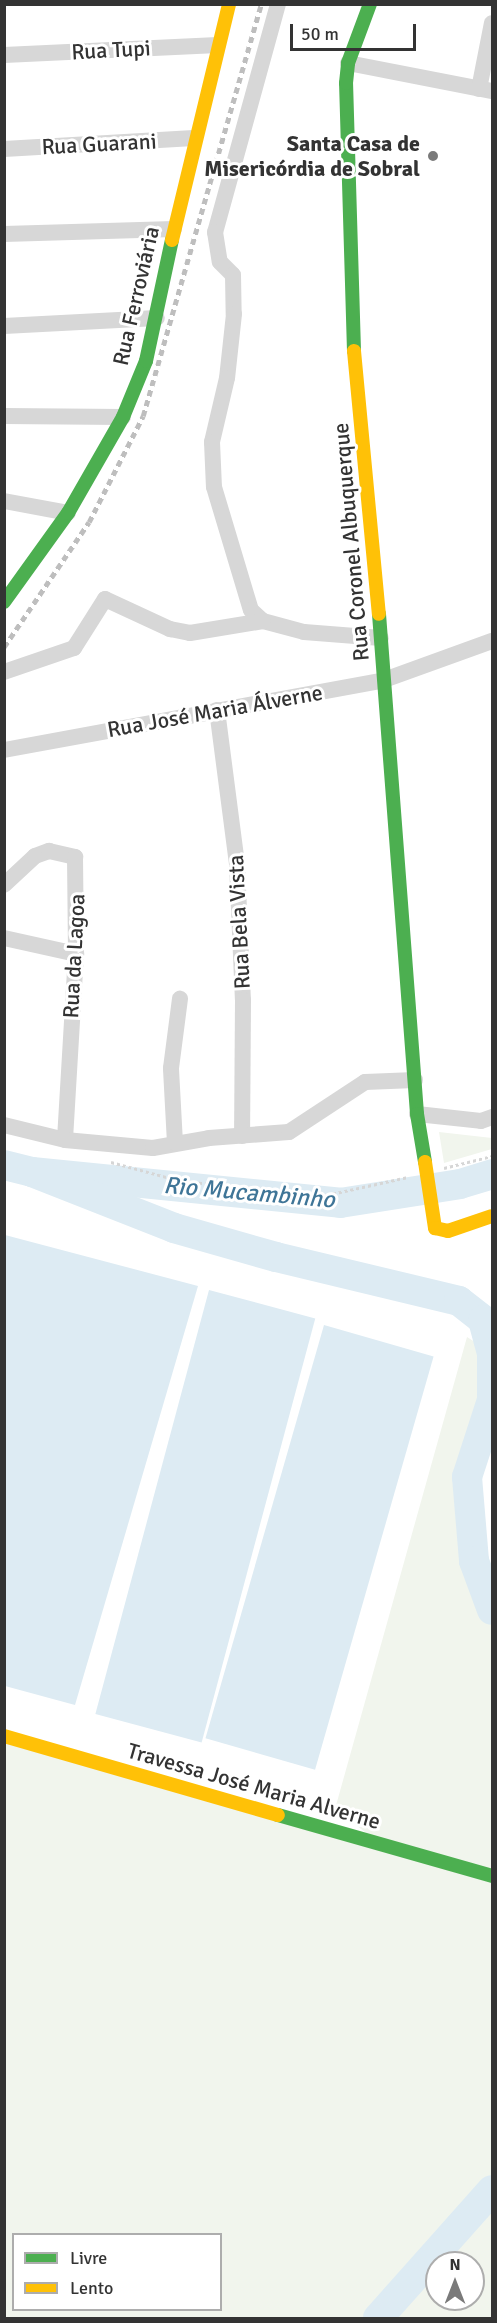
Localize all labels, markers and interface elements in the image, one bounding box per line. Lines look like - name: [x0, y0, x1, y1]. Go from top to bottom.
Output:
- scale bar: [293, 12, 419, 50]
- text: 50 m: [301, 23, 339, 45]
- street label: Rua Tupi: [71, 35, 151, 65]
- street label: Rua Guarani: [41, 128, 157, 160]
- place label: Santa Casa de Misericórdia de Sobral: [204, 130, 420, 182]
- marker: Santa Casa de Misericórdia de Sobral: [424, 147, 442, 165]
- street label: Rua Ferroviária: [107, 224, 165, 368]
- street label: Rua Coronel Albuquerque: [327, 422, 375, 662]
- street label: Rua José Maria Álverne: [105, 679, 325, 743]
- street label: Rua Bela Vista: [222, 854, 256, 990]
- street label: Rua da Lagoa: [58, 893, 90, 1019]
- water label: Rio Mucambinho: [162, 1171, 336, 1215]
- street label: Travessa José Maria Alverne: [124, 1737, 384, 1835]
- legend: [12, 2233, 222, 2311]
- text: Livre: [70, 2247, 107, 2269]
- north arrow: [425, 2251, 485, 2311]
- text: N: [449, 2255, 461, 2275]
- text: Lento: [70, 2277, 113, 2299]

